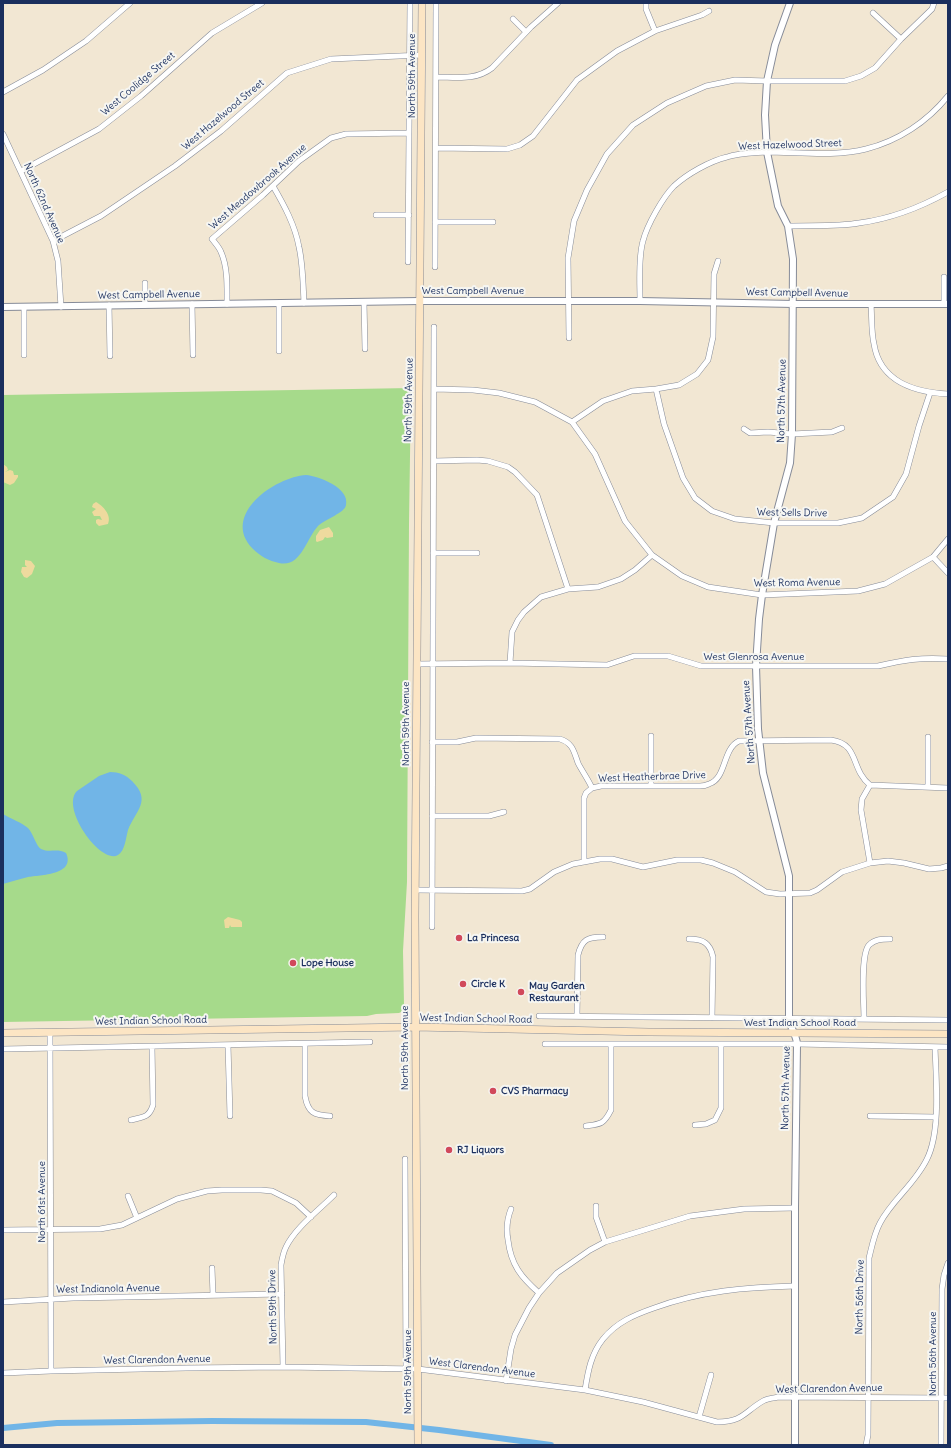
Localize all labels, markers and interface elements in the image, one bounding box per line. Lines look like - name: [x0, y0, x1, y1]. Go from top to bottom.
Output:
- street label: North 59th Avenue: [406, 34, 418, 118]
- street label: West Coolidge Street: [99, 50, 177, 118]
- street label: West Hazelwood Street: [179, 77, 267, 153]
- street label: West Hazelwood Street: [738, 137, 842, 153]
- street label: West Meadowbrook Avenue: [207, 142, 309, 232]
- street label: North 62nd Avenue: [21, 161, 67, 245]
- street label: West Campbell Avenue: [422, 285, 524, 297]
- street label: West Campbell Avenue: [746, 286, 848, 300]
- street label: West Campbell Avenue: [98, 288, 200, 302]
- street label: North 59th Avenue: [402, 358, 416, 442]
- street label: North 57th Avenue: [775, 359, 789, 443]
- street label: West Sells Drive: [757, 506, 827, 520]
- street label: West Roma Avenue: [754, 576, 840, 590]
- street label: West Glenrosa Avenue: [704, 651, 804, 663]
- street label: North 57th Avenue: [740, 680, 758, 764]
- street label: North 59th Avenue: [400, 682, 412, 766]
- street label: West Heatherbrae Drive: [598, 769, 706, 785]
- place label: La Princesa: [467, 932, 519, 944]
- marker: La Princesa: [454, 933, 464, 943]
- place label: Lope House: [301, 957, 354, 969]
- marker: Lope House: [288, 958, 298, 968]
- place label: Circle K: [471, 978, 505, 990]
- marker: Circle K: [458, 979, 468, 989]
- place label: May Garden Restaurant: [529, 980, 585, 1004]
- marker: May Garden Restaurant: [516, 987, 526, 997]
- street label: North 59th Avenue: [399, 1006, 411, 1090]
- street label: West Indian School Road: [420, 1012, 532, 1026]
- street label: West Indian School Road: [95, 1014, 207, 1028]
- street label: West Indian School Road: [744, 1017, 856, 1029]
- street label: North 57th Avenue: [779, 1046, 793, 1130]
- place label: CVS Pharmacy: [501, 1085, 569, 1097]
- marker: CVS Pharmacy: [488, 1086, 498, 1096]
- place label: RJ Liquors: [457, 1144, 504, 1156]
- marker: RJ Liquors: [444, 1145, 454, 1155]
- street label: North 61st Avenue: [36, 1161, 48, 1243]
- street label: North 56th Drive: [853, 1260, 867, 1334]
- street label: North 59th Drive: [266, 1270, 280, 1344]
- street label: West Indianola Avenue: [56, 1282, 160, 1296]
- street label: North 56th Avenue: [927, 1312, 939, 1396]
- street label: North 59th Avenue: [402, 1330, 414, 1414]
- street label: West Clarendon Avenue: [103, 1353, 211, 1367]
- street label: West Clarendon Avenue: [428, 1356, 536, 1380]
- street label: West Clarendon Avenue: [775, 1382, 883, 1396]

